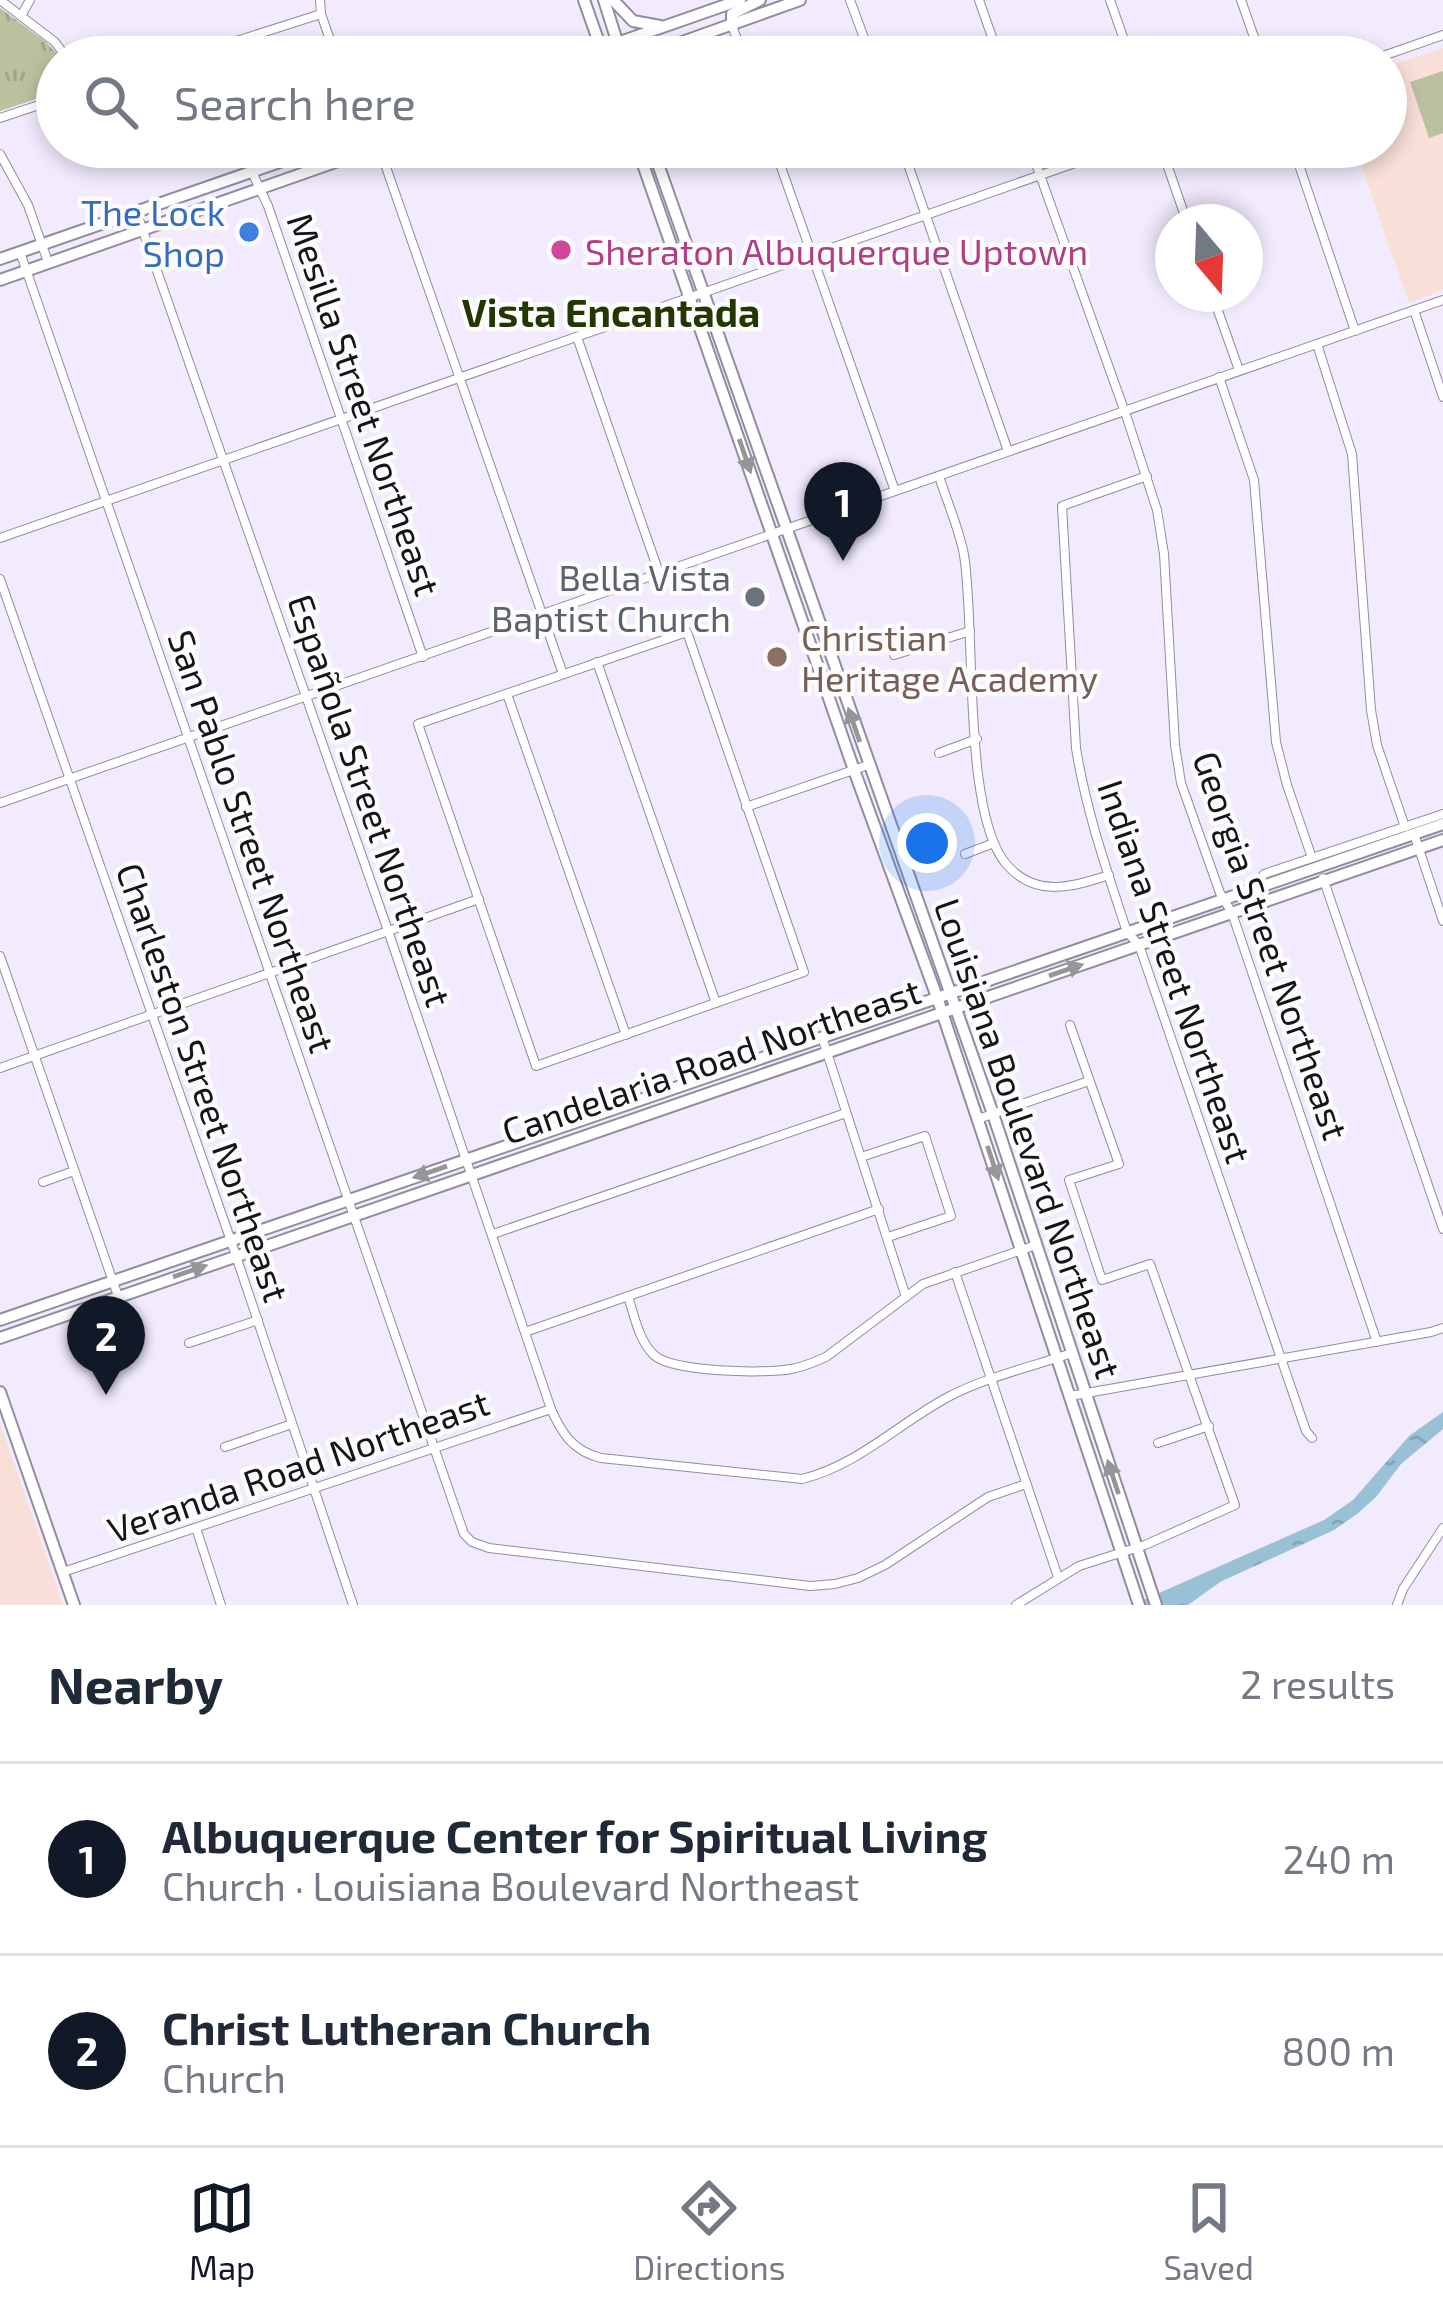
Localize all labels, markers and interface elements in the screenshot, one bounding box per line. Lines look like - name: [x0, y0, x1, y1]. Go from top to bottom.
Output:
- search box: [36, 36, 1407, 168]
- icon: search: [78, 69, 144, 135]
- text: Search here: [174, 75, 416, 129]
- place label: The Lock Shop: [81, 190, 225, 274]
- north arrow: [1155, 204, 1263, 312]
- street label: Mesilla Street Northeast: [279, 207, 451, 601]
- marker: The Lock Shop: [236, 219, 262, 245]
- place label: Sheraton Albuquerque Uptown: [585, 229, 1088, 272]
- marker: Sheraton Albuquerque Uptown: [548, 237, 574, 263]
- district label: Vista Encantada: [462, 288, 760, 335]
- one-way arrow: [737, 438, 755, 474]
- pin: 1: [804, 462, 882, 561]
- place label: Bella Vista Baptist Church: [491, 555, 731, 639]
- marker: Bella Vista Baptist Church: [742, 584, 768, 610]
- street label: Española Street Northeast: [280, 588, 462, 1012]
- place label: Christian Heritage Academy: [801, 615, 1098, 699]
- street label: San Pablo Street Northeast: [160, 624, 346, 1058]
- marker: Christian Heritage Academy: [764, 644, 790, 670]
- one-way arrow: [844, 707, 862, 743]
- street label: Georgia Street Northeast: [1185, 745, 1359, 1145]
- street label: Indiana Street Northeast: [1090, 774, 1262, 1168]
- your location: [897, 813, 957, 873]
- street label: Charleston Street Northeast: [109, 857, 299, 1307]
- street label: Louisiana Boulevard Northeast: [927, 892, 1131, 1384]
- one-way arrow: [1048, 959, 1085, 978]
- street label: Candelaria Road Northeast: [496, 968, 926, 1152]
- one-way arrow: [985, 1145, 1003, 1181]
- one-way arrow: [412, 1164, 448, 1182]
- one-way arrow: [172, 1261, 209, 1280]
- pin: 2: [67, 1296, 145, 1395]
- street label: Veranda Road Northeast: [102, 1379, 494, 1551]
- one-way arrow: [1103, 1458, 1122, 1494]
- text: Nearby: [48, 1653, 223, 1714]
- text: 2 results: [1240, 1660, 1395, 1707]
- text: Albuquerque Center for Spiritual Living: [162, 1808, 988, 1862]
- text: 1: [79, 1835, 95, 1882]
- text: 240 m: [1283, 1835, 1395, 1882]
- text: Church · Louisiana Boulevard Northeast: [162, 1862, 859, 1909]
- text: Christ Lutheran Church: [162, 2000, 651, 2054]
- text: 2: [76, 2027, 98, 2074]
- text: 800 m: [1281, 2027, 1395, 2074]
- text: Church: [162, 2054, 286, 2101]
- tab: Map: [189, 2175, 255, 2287]
- tab: Directions: [633, 2175, 785, 2287]
- tab: Saved: [1163, 2175, 1254, 2287]

